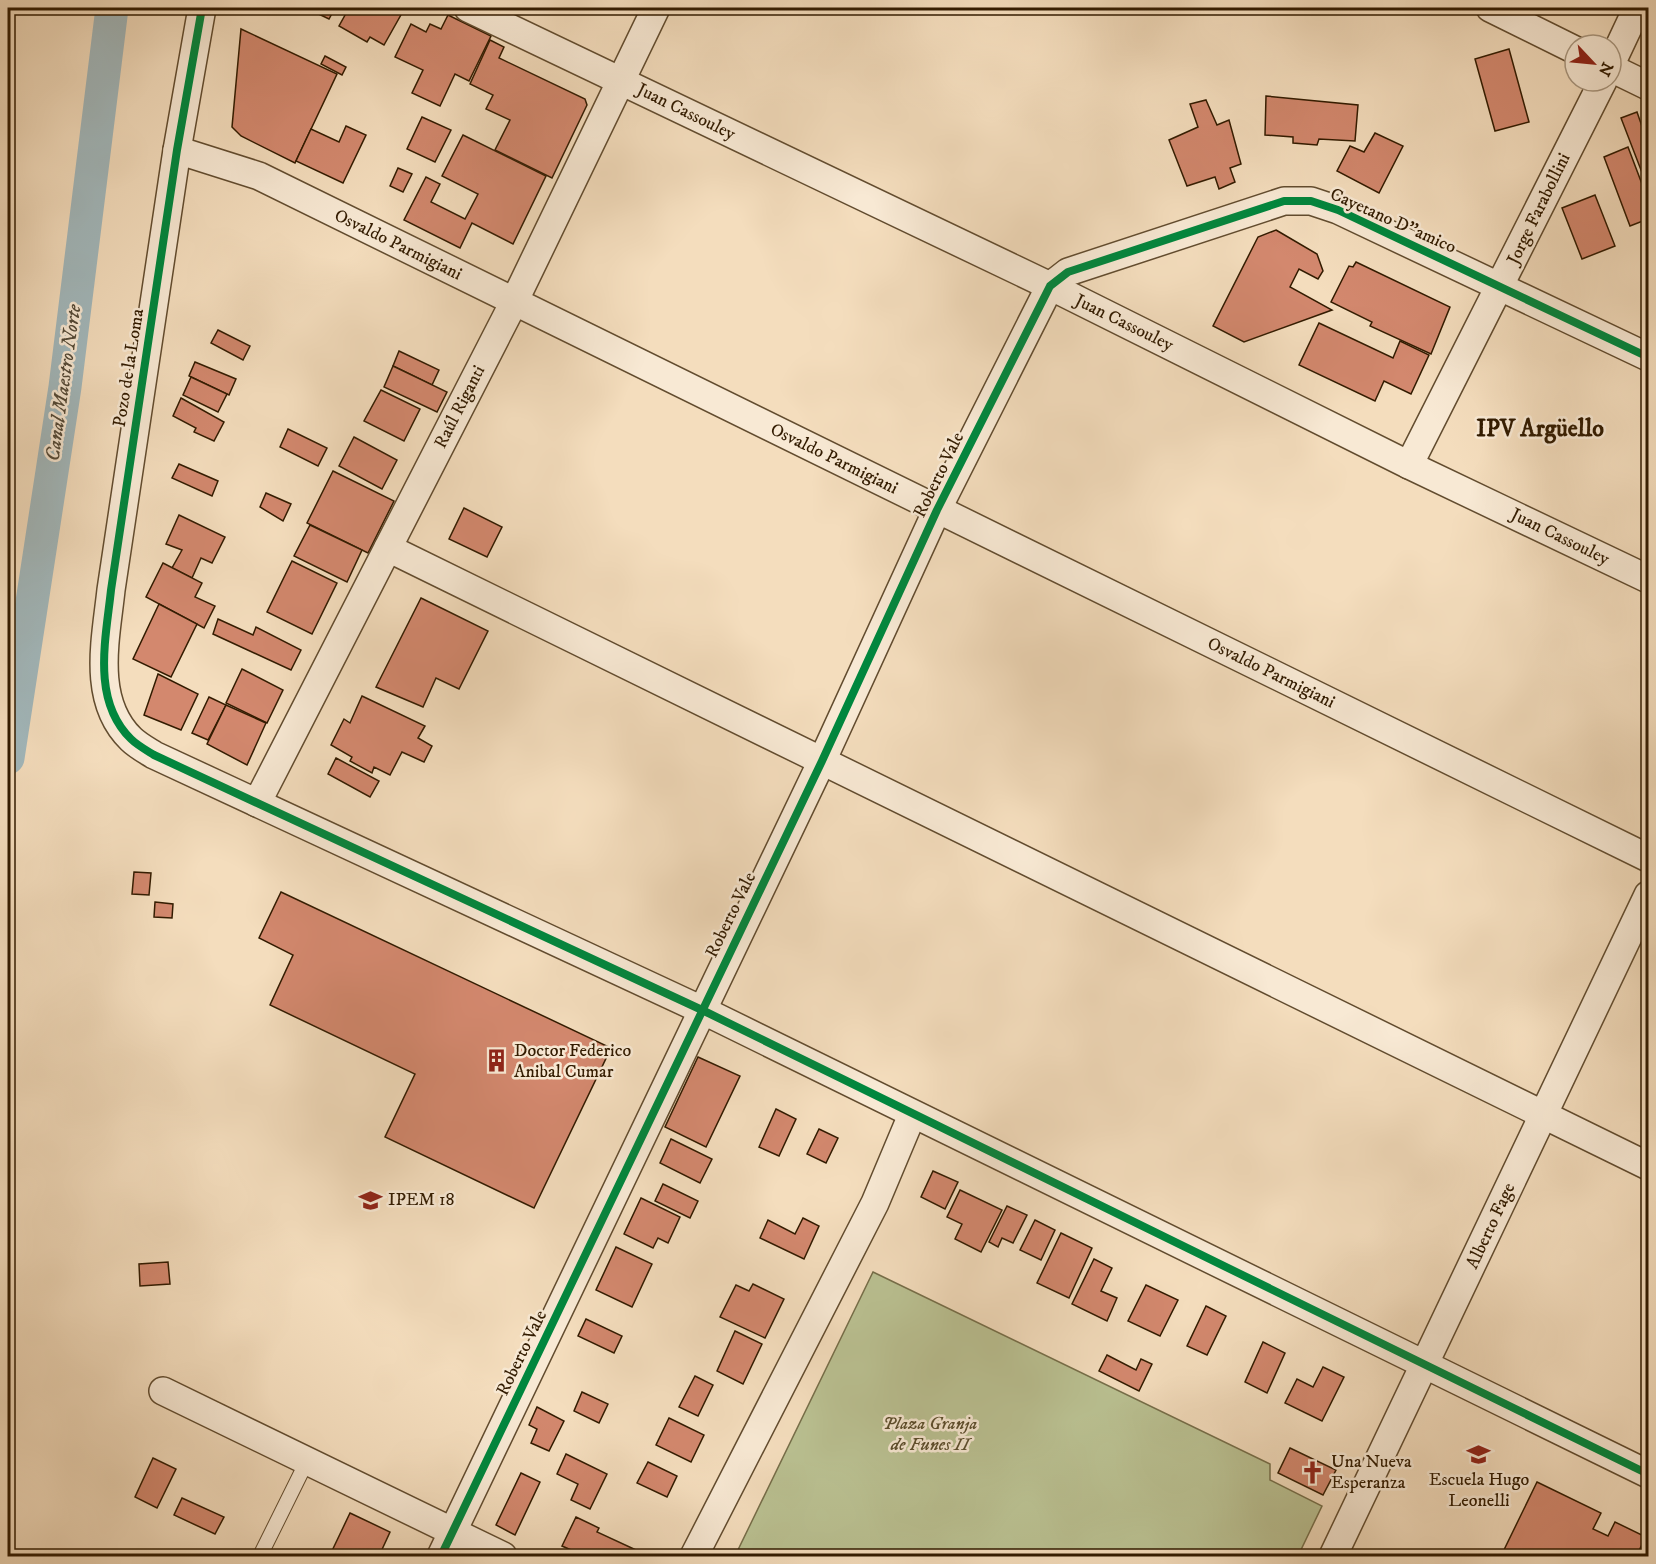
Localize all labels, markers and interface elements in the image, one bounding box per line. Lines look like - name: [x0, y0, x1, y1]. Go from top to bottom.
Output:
- north arrow: [1563, 33, 1623, 93]
- text: N: [1594, 59, 1617, 79]
- street label: Juan Cassouley: [631, 78, 739, 146]
- street label: Jorge Farabollini: [1502, 150, 1575, 270]
- street label: Cayetano D''amico: [1327, 183, 1460, 259]
- street label: Osvaldo Parmigiani: [331, 205, 465, 285]
- street label: Juan Cassouley: [1069, 289, 1177, 357]
- water label: Canal Maestro Norte: [41, 302, 88, 463]
- street label: Pozo de la Loma: [109, 307, 149, 429]
- street label: Raúl Riganti: [430, 362, 490, 452]
- district label: IPV Argüello: [1476, 414, 1604, 444]
- street label: Osvaldo Parmigiani: [767, 419, 901, 499]
- street label: Roberto Vale: [909, 429, 969, 521]
- street label: Juan Cassouley: [1505, 503, 1613, 571]
- street label: Osvaldo Parmigiani: [1204, 633, 1338, 713]
- street label: Roberto Vale: [701, 869, 761, 961]
- place label: Doctor Federico Anibal Cumar: [514, 1040, 632, 1083]
- building icon: Doctor Federico Anibal Cumar: [483, 1048, 509, 1074]
- street label: Alberto Fage: [1462, 1180, 1520, 1272]
- school or university icon: IPEM 18: [357, 1187, 383, 1213]
- place label: IPEM 18: [388, 1189, 455, 1211]
- street label: Roberto Vale: [492, 1307, 552, 1399]
- park label: Plaza Granja de Funes II: [883, 1413, 977, 1456]
- school or university icon: Escuela Hugo Leonelli: [1466, 1441, 1492, 1467]
- place label: Una Nueva Esperanza: [1331, 1451, 1412, 1494]
- church icon: Una Nueva Esperanza: [1300, 1459, 1326, 1485]
- place label: Escuela Hugo Leonelli: [1429, 1469, 1530, 1512]

